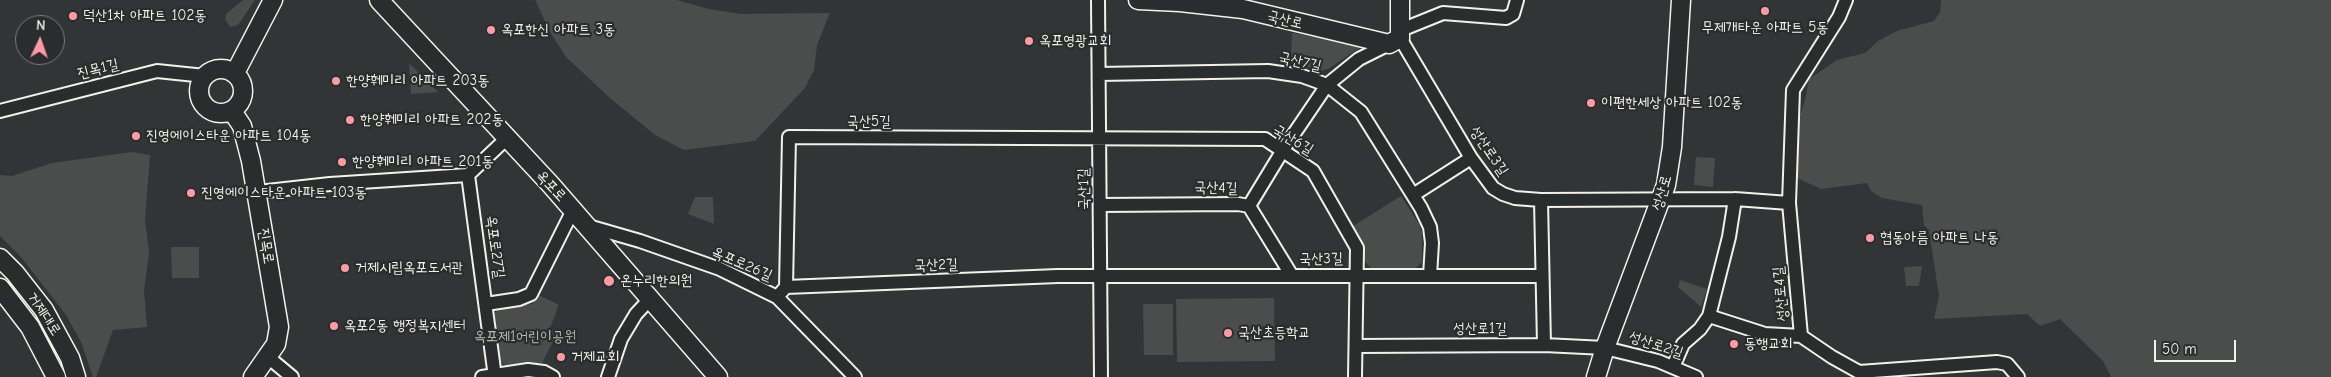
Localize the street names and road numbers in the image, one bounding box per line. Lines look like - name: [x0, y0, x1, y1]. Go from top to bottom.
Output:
- street label: 국산로: [1265, 7, 1305, 33]
- street label: 국산7길: [1277, 48, 1323, 76]
- street label: 진목1길: [75, 55, 121, 83]
- street label: 국산5길: [847, 113, 891, 131]
- street label: 국산6길: [1269, 121, 1317, 159]
- street label: 성산로3길: [1466, 123, 1512, 179]
- street label: 옥포로: [532, 167, 570, 205]
- street label: 국산1길: [1075, 168, 1093, 210]
- street label: 성산로: [1648, 173, 1676, 213]
- street label: 국산4길: [1194, 179, 1238, 197]
- street label: 옥포로27길: [482, 214, 508, 280]
- street label: 진목로: [254, 227, 278, 265]
- street label: 옥포로26길: [709, 243, 775, 285]
- street label: 국산3길: [1299, 250, 1343, 268]
- street label: 국산2길: [914, 255, 958, 275]
- street label: 성산로4길: [1770, 266, 1792, 322]
- street label: 거제대로: [23, 289, 65, 339]
- street label: 성산로1길: [1453, 320, 1507, 338]
- street label: 성산로2길: [1627, 328, 1685, 362]

